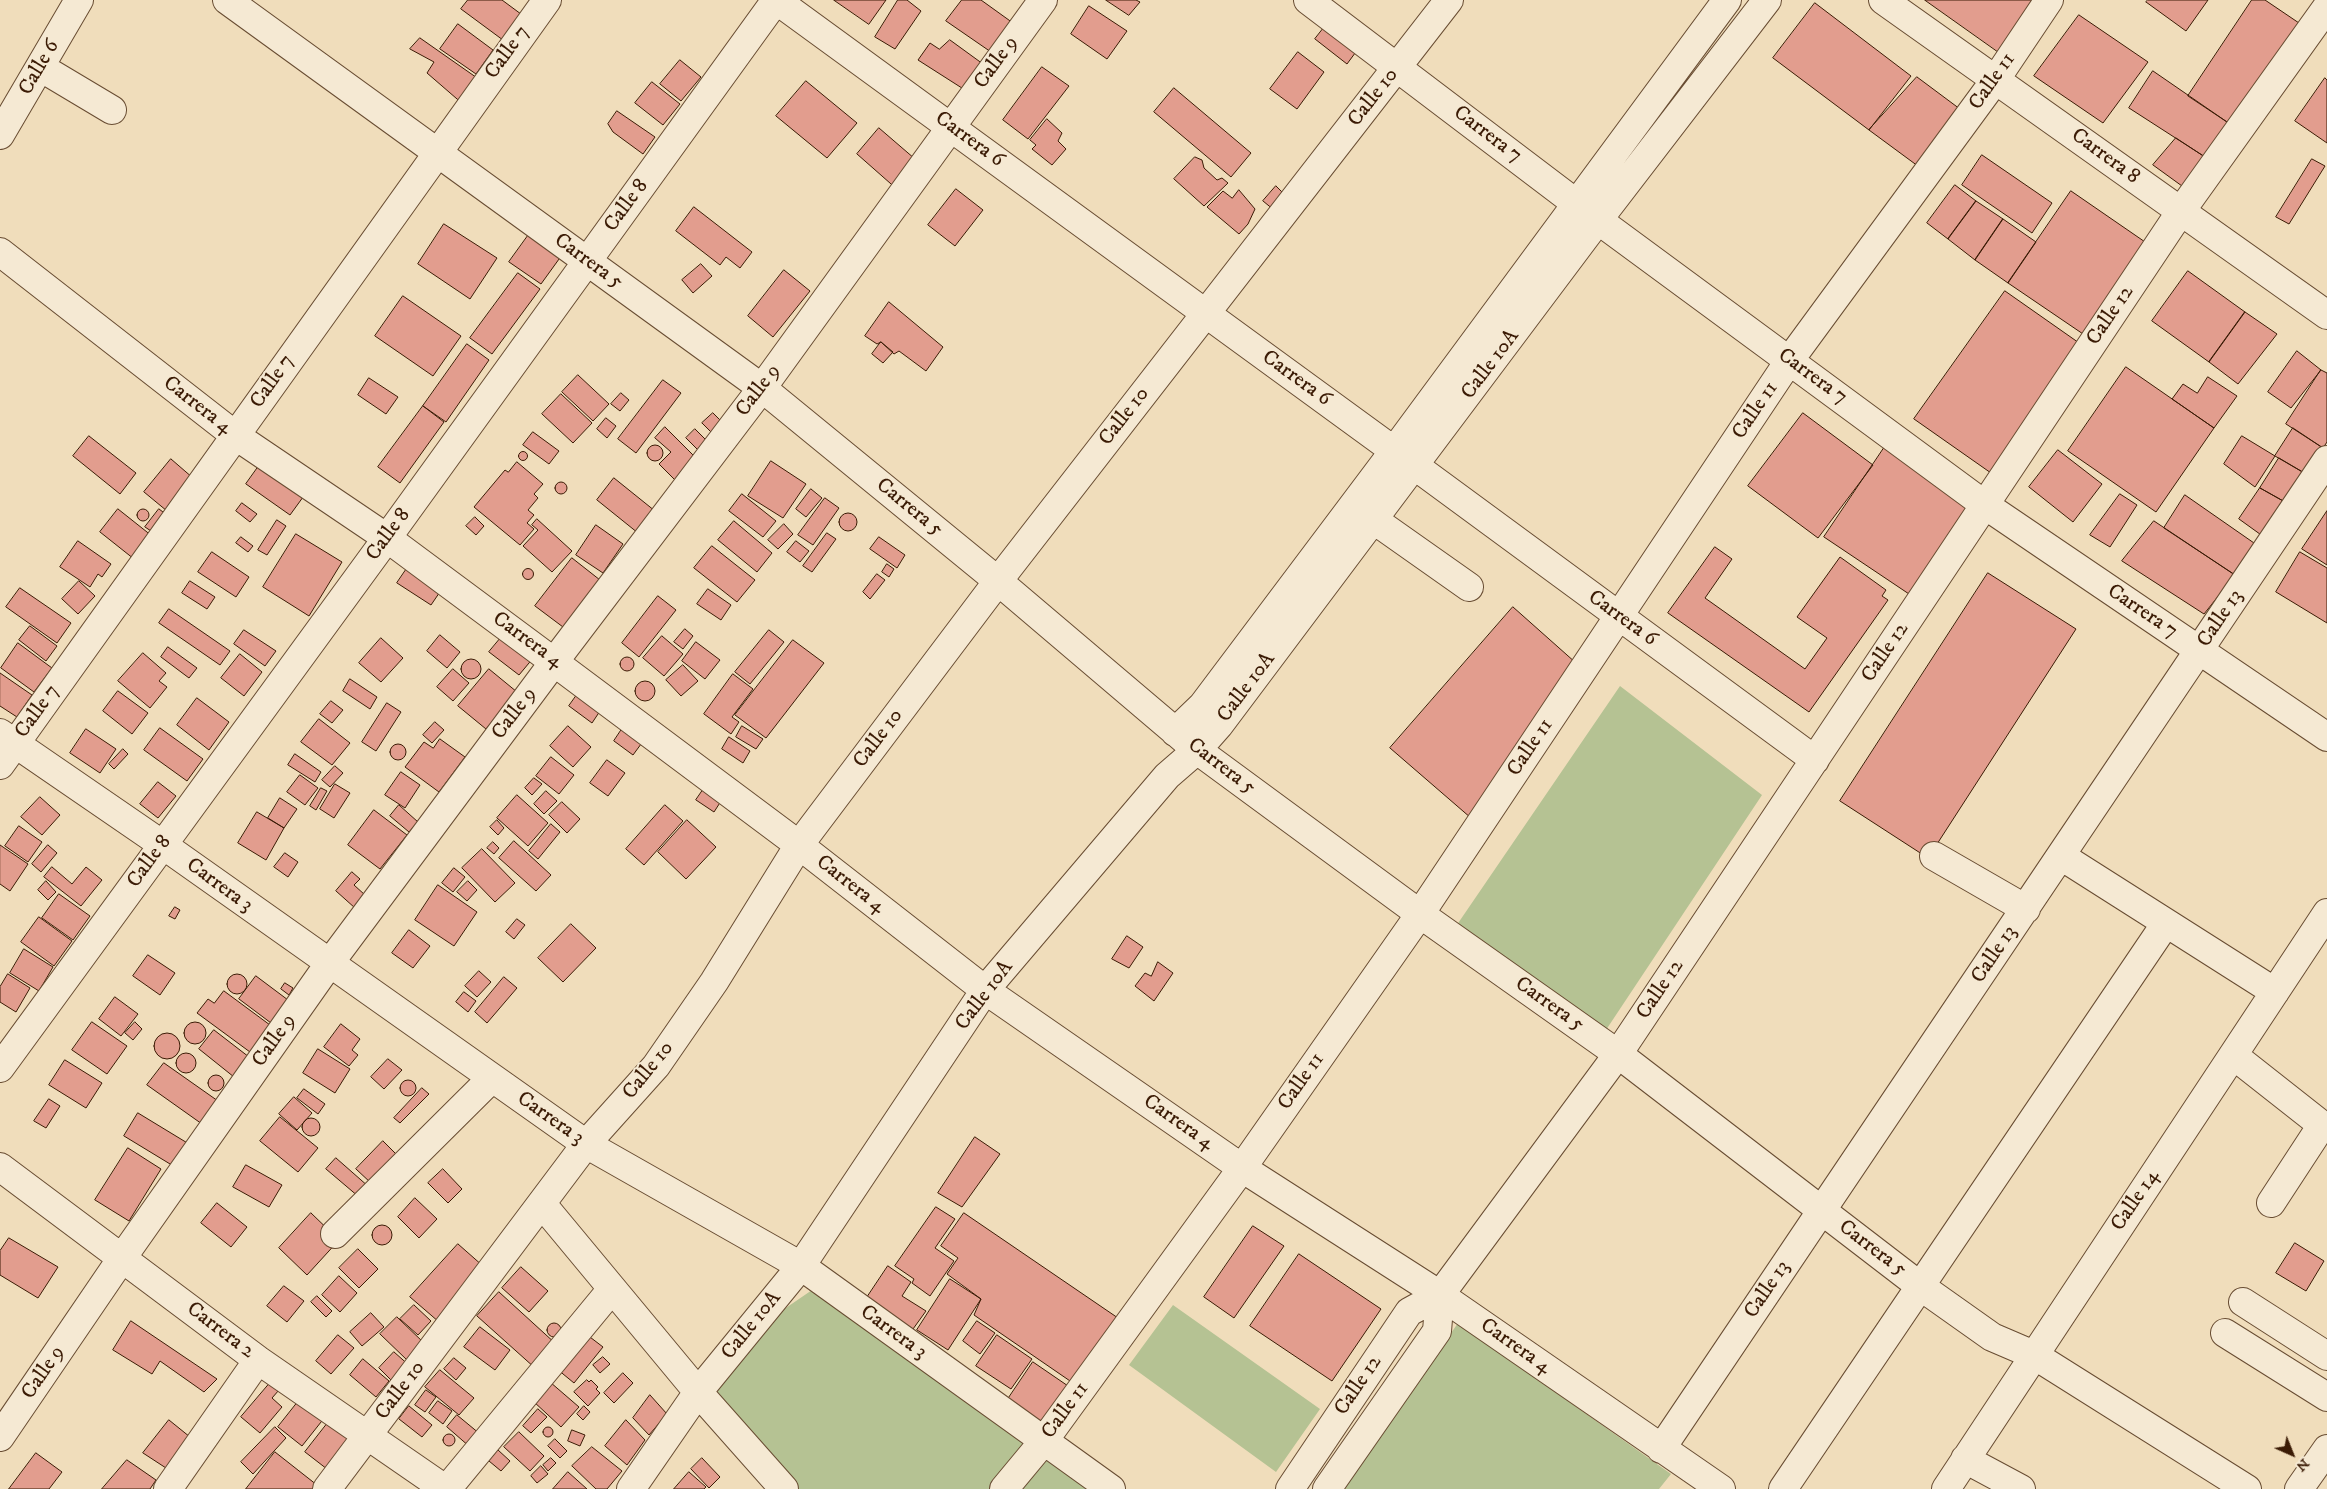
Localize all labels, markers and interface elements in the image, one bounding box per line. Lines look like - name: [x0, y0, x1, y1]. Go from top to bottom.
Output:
- street label: Calle 7: [480, 21, 536, 85]
- street label: Calle 9: [969, 32, 1025, 94]
- street label: Calle 6: [14, 36, 66, 100]
- street label: Calle 11: [1964, 49, 2022, 115]
- street label: Calle 10: [1343, 64, 1405, 132]
- street label: Carrera 7: [1448, 101, 1526, 169]
- street label: Carrera 6: [929, 106, 1009, 174]
- street label: Carrera 8: [2066, 124, 2144, 190]
- street label: Calle 8: [599, 175, 655, 237]
- street label: Carrera 5: [549, 229, 627, 295]
- street label: Calle 12: [2082, 281, 2140, 351]
- street label: Calle 10A: [1457, 325, 1525, 405]
- street label: Carrera 7: [1772, 343, 1852, 411]
- street label: Carrera 6: [1256, 345, 1336, 413]
- street label: Calle 7: [246, 350, 300, 414]
- street label: Calle 9: [731, 360, 787, 422]
- street label: Carrera 4: [158, 371, 236, 441]
- street label: Calle 11: [1728, 377, 1784, 445]
- street label: Calle 10: [1094, 383, 1156, 451]
- street label: Carrera 5: [870, 473, 948, 543]
- street label: Calle 8: [361, 504, 417, 566]
- street label: Carrera 7: [2102, 579, 2182, 645]
- street label: Carrera 6: [1582, 585, 1662, 653]
- street label: Calle 13: [2193, 585, 2249, 653]
- street label: Carrera 4: [487, 607, 567, 675]
- street label: Calle 12: [1857, 618, 1915, 688]
- street label: Calle 10A: [1213, 648, 1281, 728]
- street label: Calle 7: [10, 680, 66, 744]
- street label: Calle 9: [487, 683, 543, 745]
- street label: Calle 10: [849, 704, 909, 774]
- street label: Calle 11: [1503, 714, 1559, 782]
- street label: Carrera 5: [1182, 733, 1260, 801]
- street label: Calle 8: [122, 831, 178, 893]
- street label: Carrera 4: [811, 850, 889, 920]
- street label: Carrera 3: [181, 853, 257, 919]
- street label: Calle 13: [1967, 921, 2023, 989]
- street label: Calle 12: [1632, 955, 1690, 1025]
- street label: Calle 10A: [951, 956, 1019, 1036]
- street label: Carrera 5: [1509, 972, 1589, 1038]
- street label: Calle 9: [248, 1010, 302, 1072]
- street label: Calle 10: [618, 1037, 680, 1105]
- street label: Calle 11: [1273, 1049, 1331, 1115]
- street label: Carrera 3: [512, 1087, 588, 1151]
- street label: Carrera 4: [1138, 1090, 1218, 1156]
- street label: Calle 14: [2106, 1166, 2166, 1236]
- street label: Carrera 5: [1833, 1215, 1911, 1283]
- street label: Calle 13: [1740, 1256, 1796, 1324]
- street label: Calle 10A: [717, 1287, 787, 1365]
- street label: Carrera 2: [181, 1297, 259, 1365]
- street label: Carrera 3: [855, 1300, 931, 1366]
- street label: Carrera 4: [1475, 1314, 1555, 1380]
- street label: Calle 9: [17, 1341, 71, 1405]
- street label: Calle 12: [1330, 1351, 1388, 1421]
- street label: Calle 10: [371, 1356, 431, 1426]
- street label: Calle 11: [1037, 1378, 1095, 1444]
- north arrow: [2267, 1429, 2317, 1479]
- text: N: [2292, 1454, 2313, 1475]

